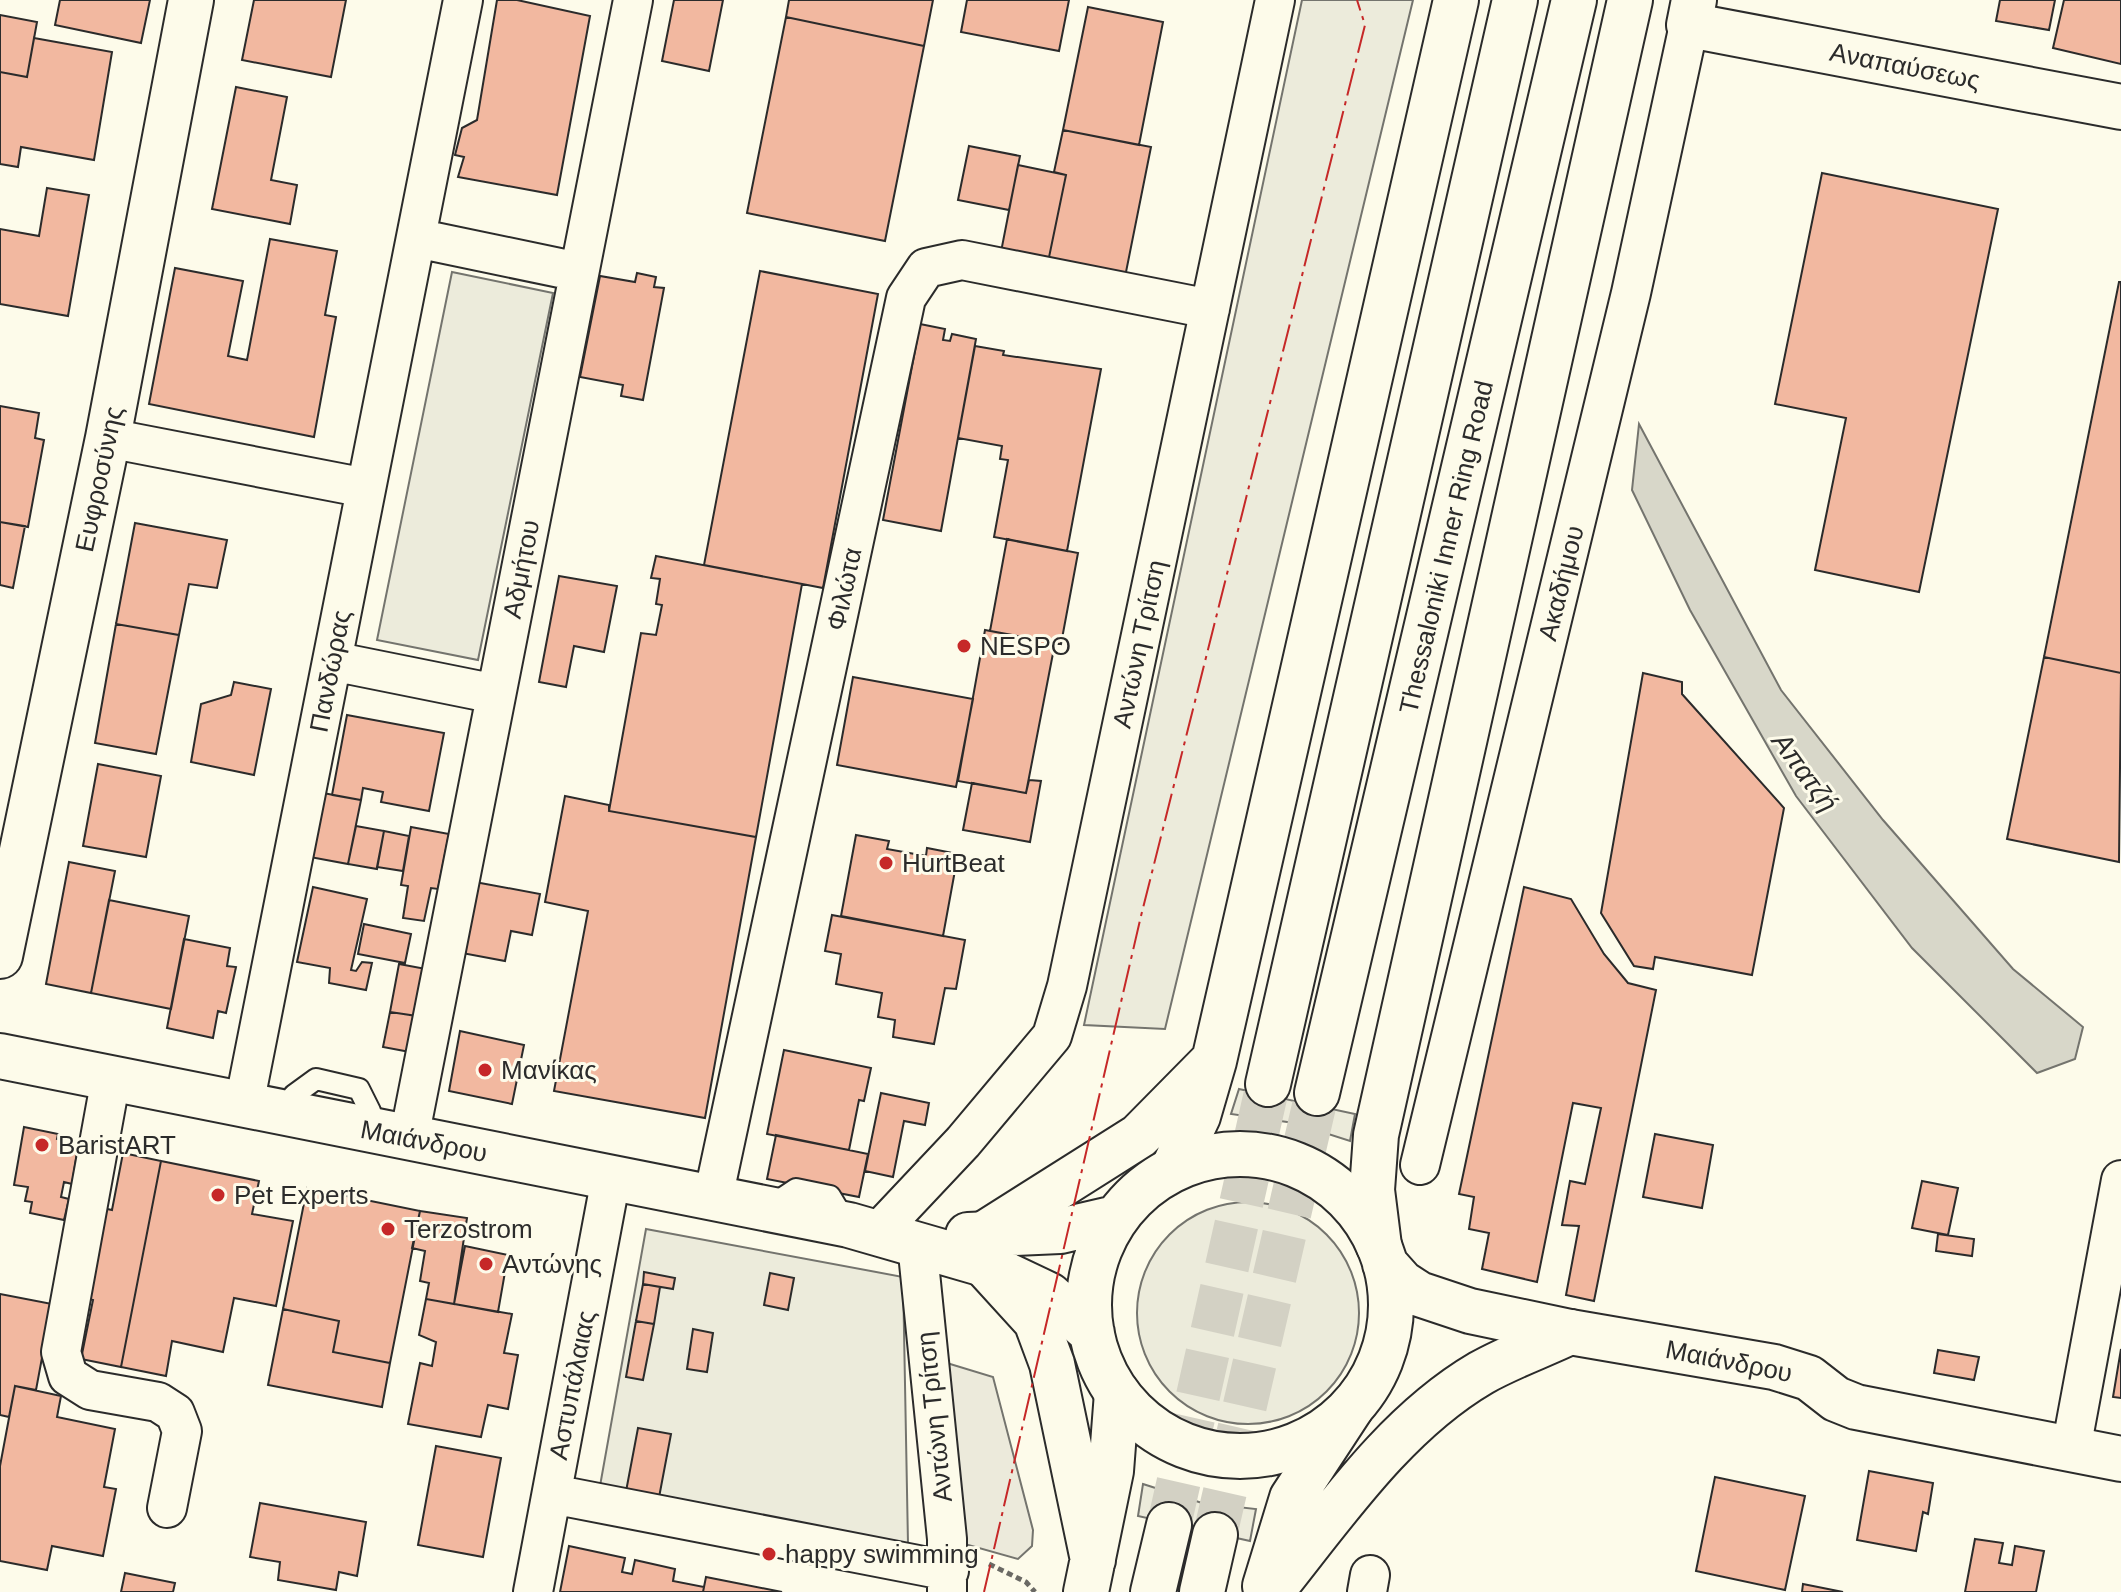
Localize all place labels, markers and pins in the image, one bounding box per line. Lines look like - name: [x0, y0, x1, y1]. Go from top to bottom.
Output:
- place label: NESPO: [980, 631, 1071, 661]
- marker: NESPO: [955, 637, 973, 655]
- place label: HurtBeat: [902, 848, 1005, 878]
- marker: HurtBeat: [877, 854, 895, 872]
- place label: Μανίκας: [501, 1055, 597, 1085]
- marker: Μανίκας: [476, 1061, 494, 1079]
- place label: BaristART: [58, 1130, 176, 1160]
- marker: BaristART: [33, 1136, 51, 1154]
- place label: Pet Experts: [234, 1180, 368, 1210]
- marker: Pet Experts: [209, 1186, 227, 1204]
- place label: Terzostrom: [404, 1214, 533, 1244]
- marker: Terzostrom: [379, 1220, 397, 1238]
- place label: Αντώνης: [502, 1249, 602, 1279]
- marker: Αντώνης: [477, 1255, 495, 1273]
- place label: happy swimming: [785, 1539, 979, 1569]
- marker: happy swimming: [760, 1545, 778, 1563]

